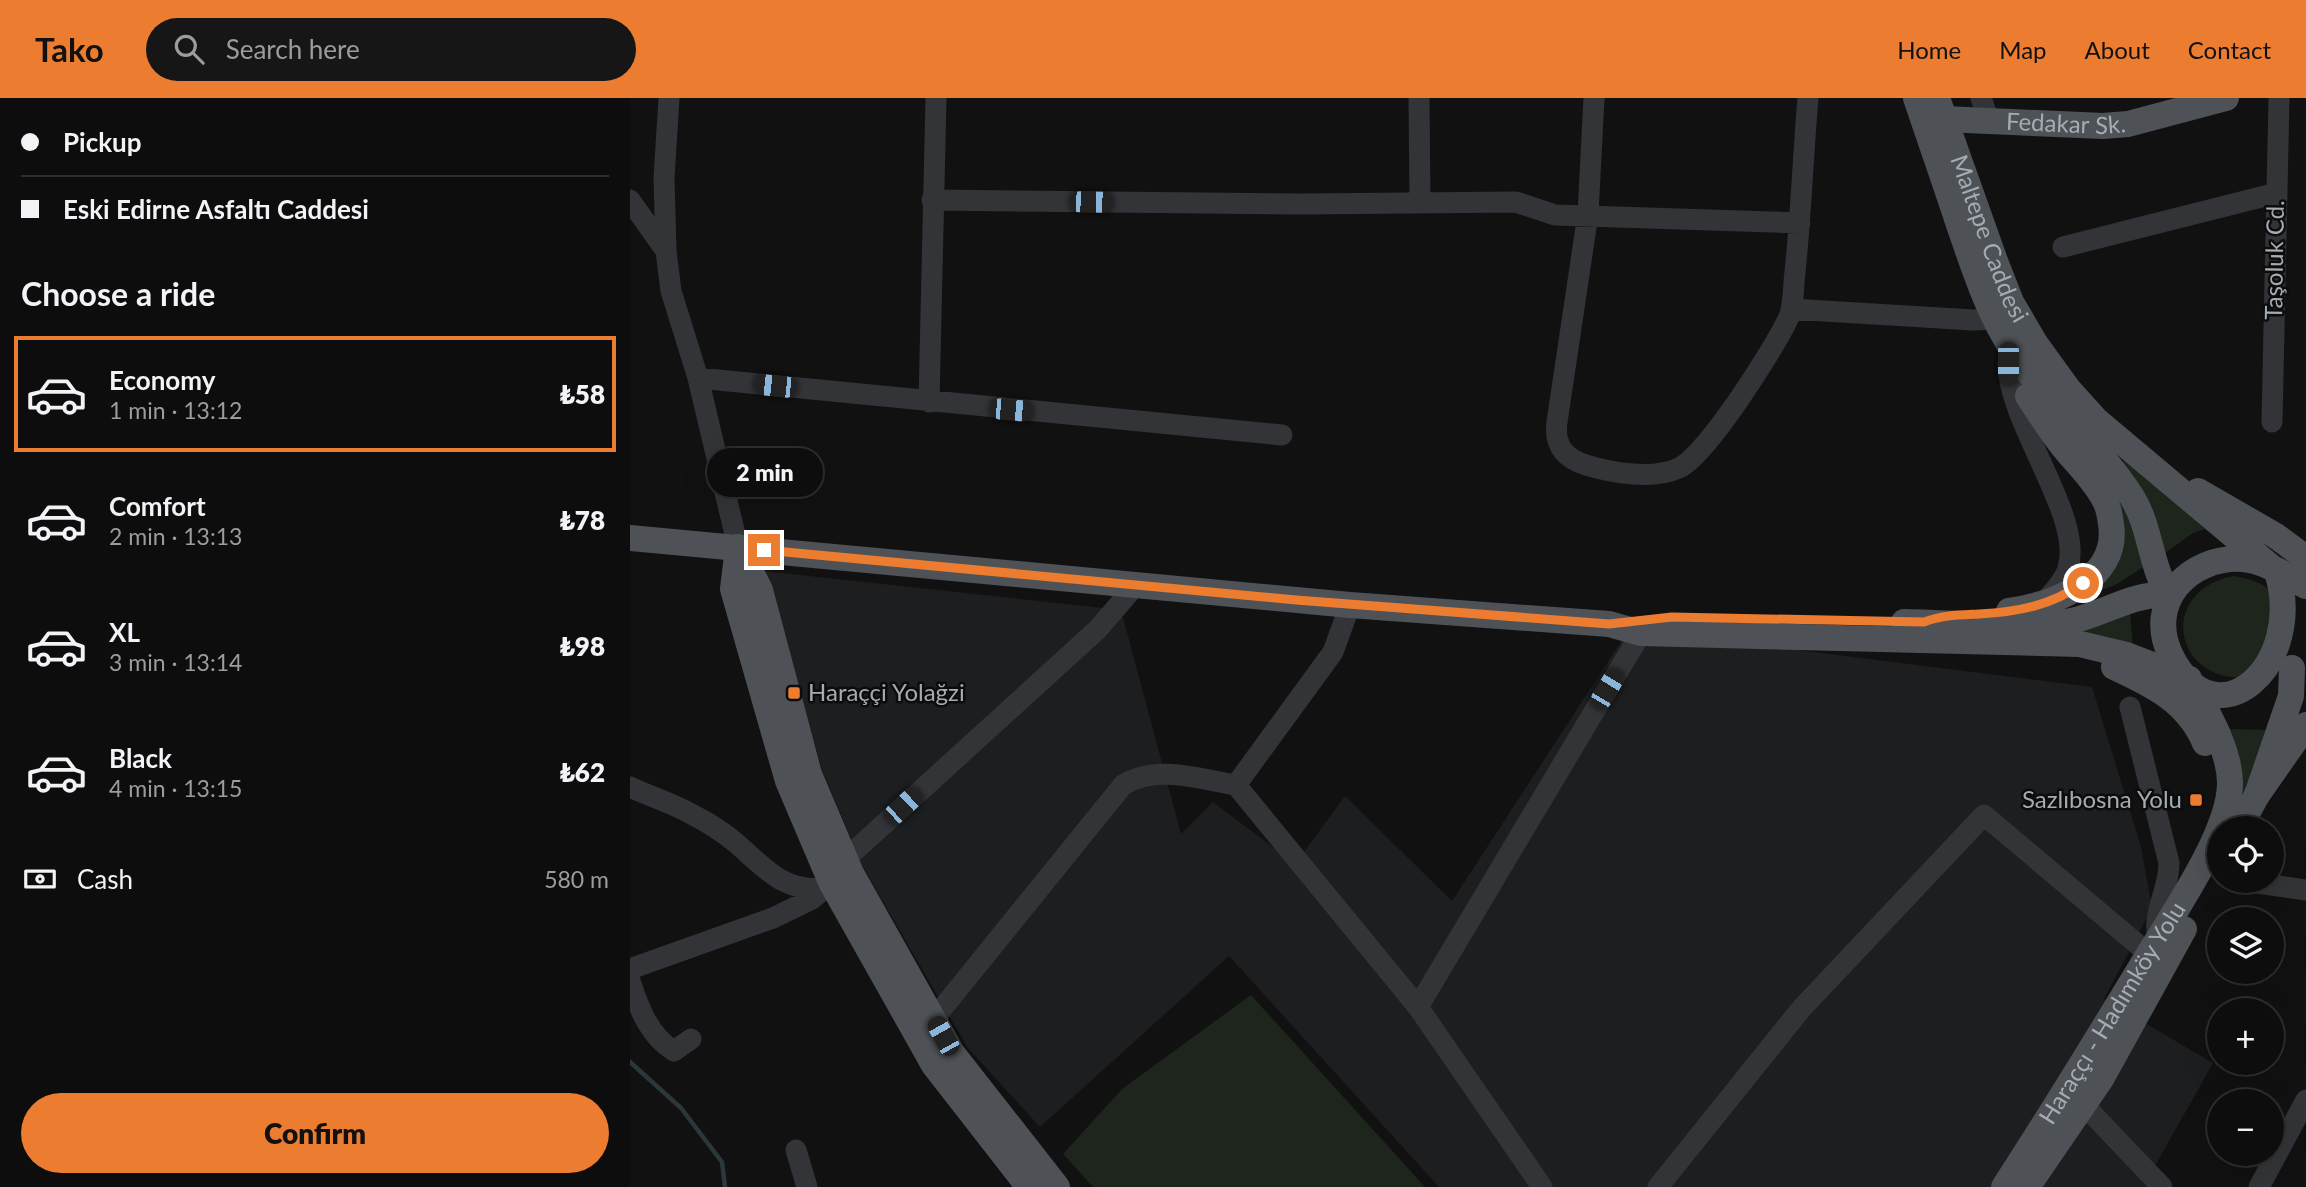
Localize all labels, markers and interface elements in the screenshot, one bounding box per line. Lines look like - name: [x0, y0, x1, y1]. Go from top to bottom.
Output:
- search box: [146, 18, 636, 81]
- text: Tako: [35, 29, 104, 69]
- icon: search: [170, 30, 208, 68]
- text: Search here: [226, 33, 360, 65]
- text: Home: [1897, 35, 1961, 64]
- text: Map: [1999, 35, 2047, 64]
- text: About: [2085, 35, 2150, 64]
- text: Contact: [2188, 35, 2271, 64]
- street label: Fedakar Sk.: [2005, 106, 2127, 139]
- text: Pickup: [63, 126, 142, 158]
- street label: Maltepe Caddesi: [1945, 151, 2036, 327]
- car: [1070, 191, 1113, 213]
- text: Eski Edirne Asfaltı Caddesi: [63, 193, 369, 225]
- street label: Taşoluk Cd.: [2258, 200, 2289, 320]
- text: Choose a ride: [21, 274, 215, 313]
- car: [1998, 342, 2019, 384]
- icon: car: [25, 363, 88, 426]
- text: Economy: [109, 364, 215, 396]
- car: [754, 373, 797, 399]
- text: ₺58: [560, 378, 605, 410]
- text: 1 min · 13:12: [109, 396, 242, 424]
- car: [990, 398, 1033, 422]
- callout: 2 min: [706, 448, 822, 498]
- text: 2 min: [736, 458, 794, 486]
- icon: car: [25, 489, 88, 552]
- text: Comfort: [109, 490, 206, 522]
- text: ₺78: [560, 504, 605, 536]
- text: 2 min · 13:13: [109, 522, 242, 550]
- route end: [748, 534, 780, 566]
- route start: [2067, 567, 2099, 599]
- icon: car: [25, 615, 88, 678]
- text: XL: [109, 616, 140, 648]
- text: ₺98: [560, 630, 605, 662]
- text: 3 min · 13:14: [109, 648, 242, 676]
- car: [1588, 666, 1627, 712]
- place label: Haraççi Yolağzi: [808, 677, 965, 706]
- marker: Haraççi Yolağzi: [786, 685, 802, 701]
- icon: car: [25, 741, 88, 804]
- text: Black: [109, 742, 172, 774]
- text: ₺62: [560, 756, 605, 788]
- text: 4 min · 13:15: [109, 774, 242, 802]
- car: [881, 784, 926, 828]
- place label: Sazlıbosna Yolu: [2022, 784, 2182, 813]
- marker: Sazlıbosna Yolu: [2188, 792, 2204, 808]
- map controls: [2207, 816, 2284, 1166]
- button: locate: [2207, 816, 2284, 893]
- icon: cash: [21, 860, 59, 898]
- text: Cash: [77, 863, 133, 895]
- text: 580 m: [544, 865, 609, 893]
- street label: Haraççı - Hadımköy Yolu: [2032, 896, 2191, 1129]
- button: layers: [2207, 907, 2284, 984]
- button: +: [2207, 998, 2284, 1075]
- car: [924, 1013, 963, 1059]
- button: −: [2207, 1089, 2284, 1166]
- button: Confirm: [21, 1093, 609, 1173]

